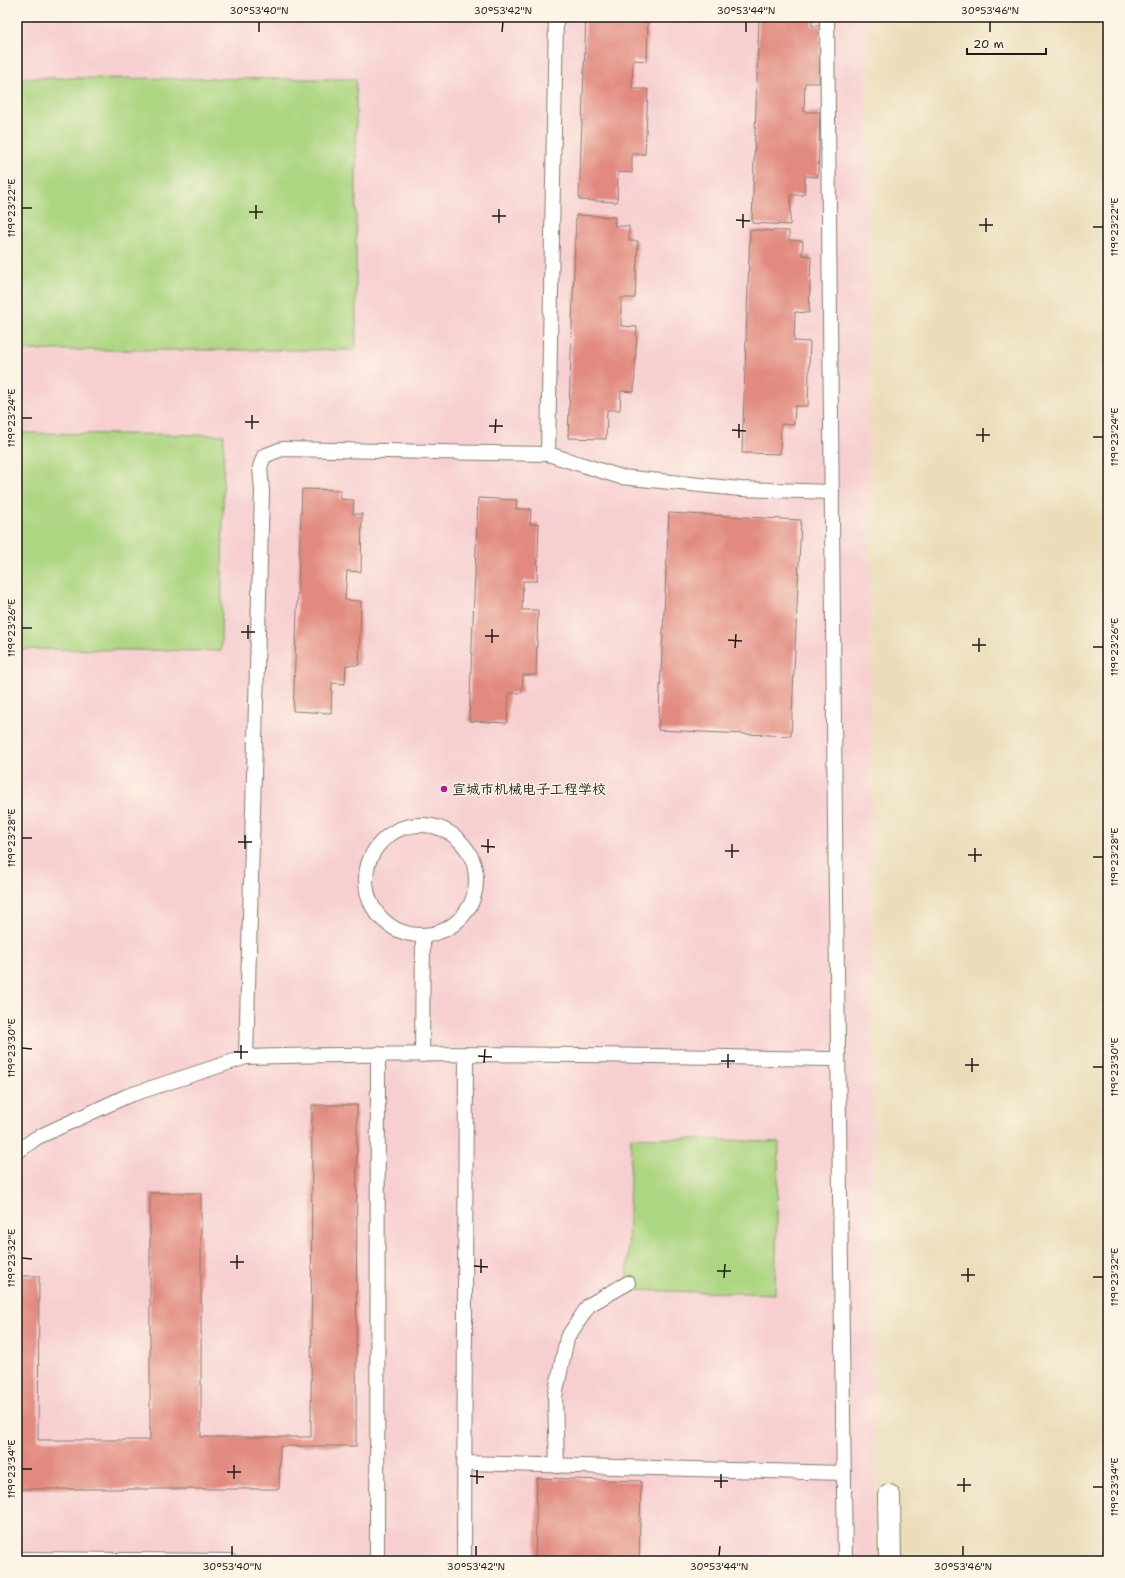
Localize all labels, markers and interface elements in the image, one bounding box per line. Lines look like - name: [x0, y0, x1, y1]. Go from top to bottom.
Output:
- text: 30°53'40"N: [229, 4, 289, 17]
- text: 30°53'42"N: [474, 4, 532, 17]
- text: 30°53'44"N: [717, 4, 775, 17]
- text: 30°53'46"N: [961, 4, 1019, 17]
- scale bar: [967, 30, 1046, 56]
- text: 20 m: [973, 36, 1004, 52]
- text: 119°23'22"E: [5, 179, 18, 237]
- text: 119°23'22"E: [1108, 198, 1121, 256]
- text: 119°23'24"E: [5, 389, 18, 447]
- text: 119°23'24"E: [1108, 408, 1121, 466]
- text: 119°23'26"E: [5, 599, 18, 657]
- text: 119°23'26"E: [1108, 618, 1121, 676]
- place label: 宣城市机械电子工程学校: [452, 780, 606, 798]
- marker: 宣城市机械电子工程学校: [439, 784, 449, 794]
- text: 119°23'28"E: [5, 808, 18, 868]
- text: 119°23'28"E: [1108, 827, 1121, 887]
- text: 119°23'30"E: [5, 1018, 18, 1078]
- text: 119°23'30"E: [1108, 1037, 1121, 1097]
- text: 119°23'32"E: [5, 1229, 18, 1287]
- text: 119°23'32"E: [1108, 1248, 1121, 1306]
- text: 119°23'34"E: [5, 1439, 18, 1499]
- text: 119°23'34"E: [1108, 1457, 1121, 1517]
- text: 30°53'40"N: [202, 1560, 262, 1573]
- text: 30°53'42"N: [447, 1560, 505, 1573]
- text: 30°53'44"N: [690, 1560, 748, 1573]
- text: 30°53'46"N: [934, 1560, 992, 1573]

